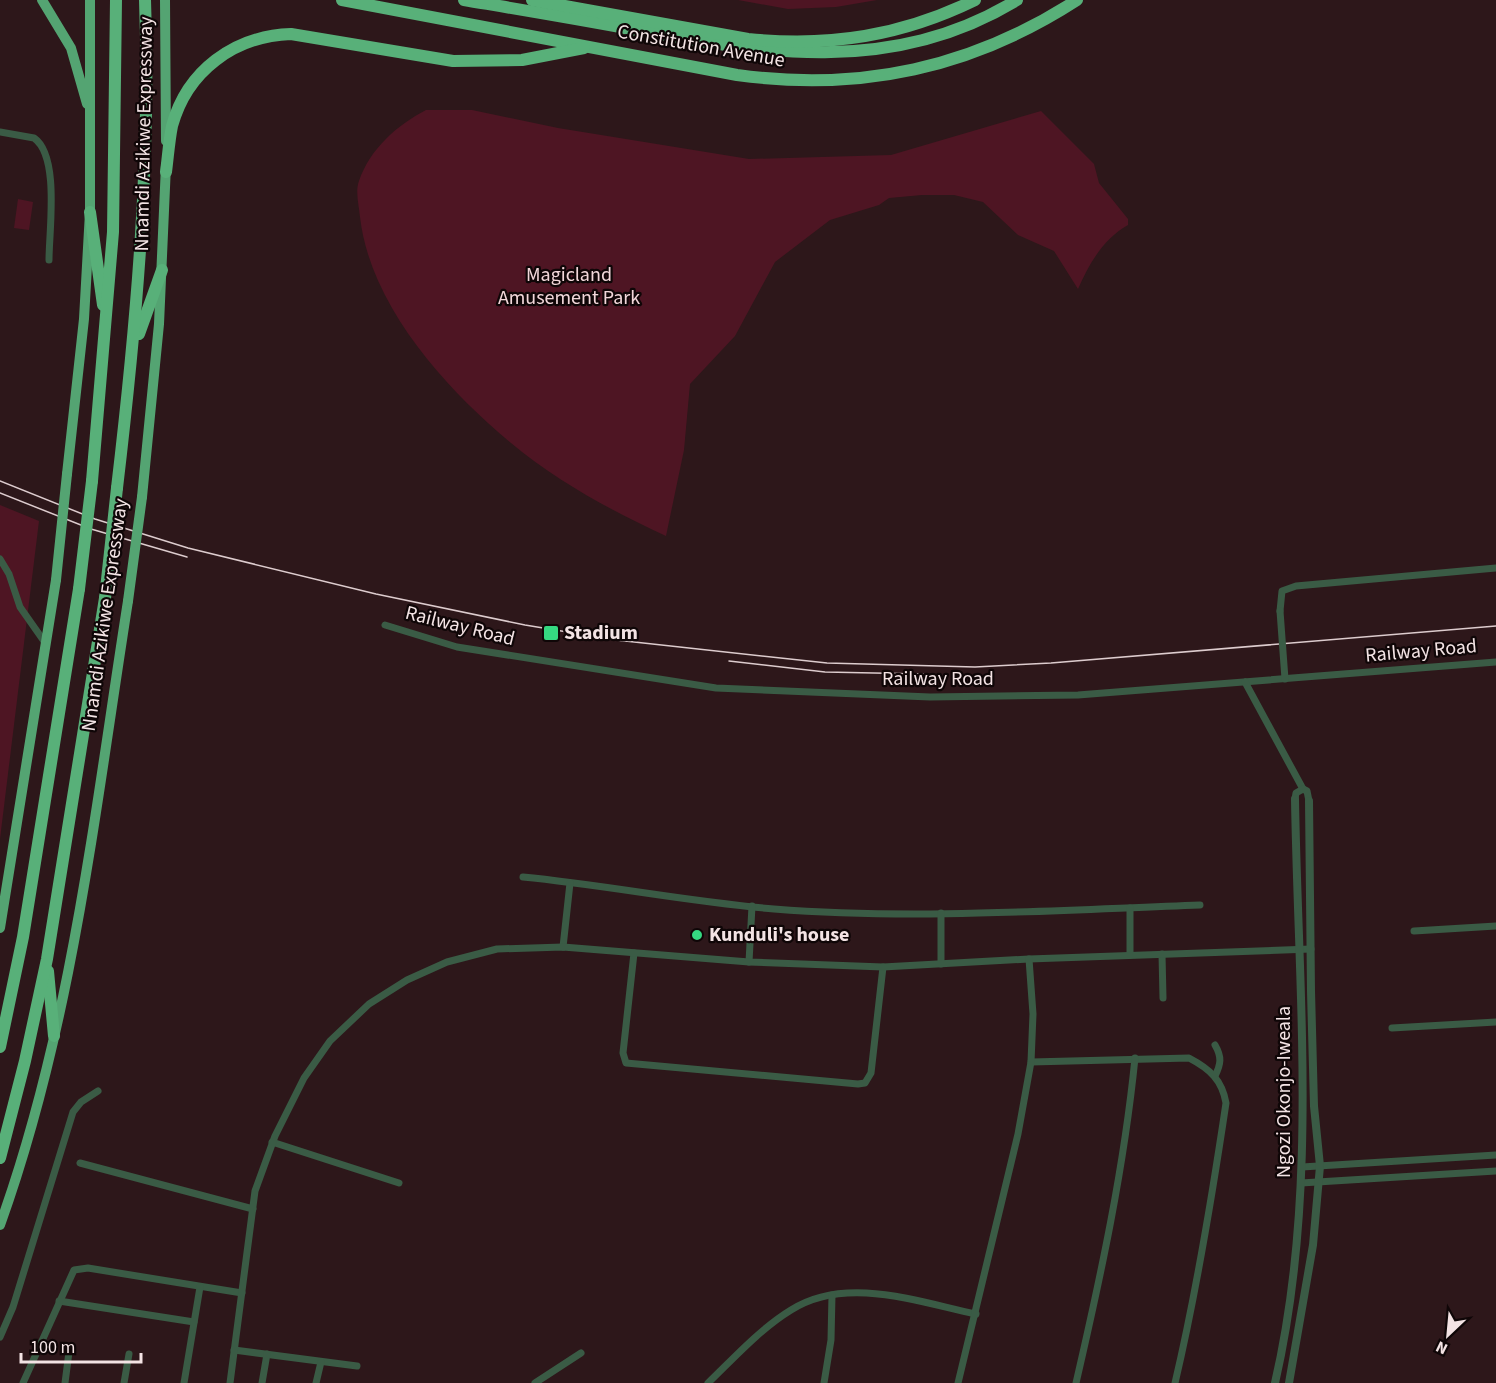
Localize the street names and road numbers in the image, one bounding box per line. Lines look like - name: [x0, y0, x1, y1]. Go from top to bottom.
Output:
- street label: Nnamdi Azikiwe Expressway: [128, 16, 160, 252]
- street label: Constitution Avenue: [615, 17, 787, 75]
- street label: Nnamdi Azikiwe Expressway: [75, 496, 135, 733]
- street label: Railway Road: [402, 599, 518, 653]
- street label: Railway Road: [1364, 632, 1478, 670]
- street label: Railway Road: [882, 665, 994, 693]
- street label: Ngozi Okonjo-Iweala: [1270, 1006, 1298, 1178]

